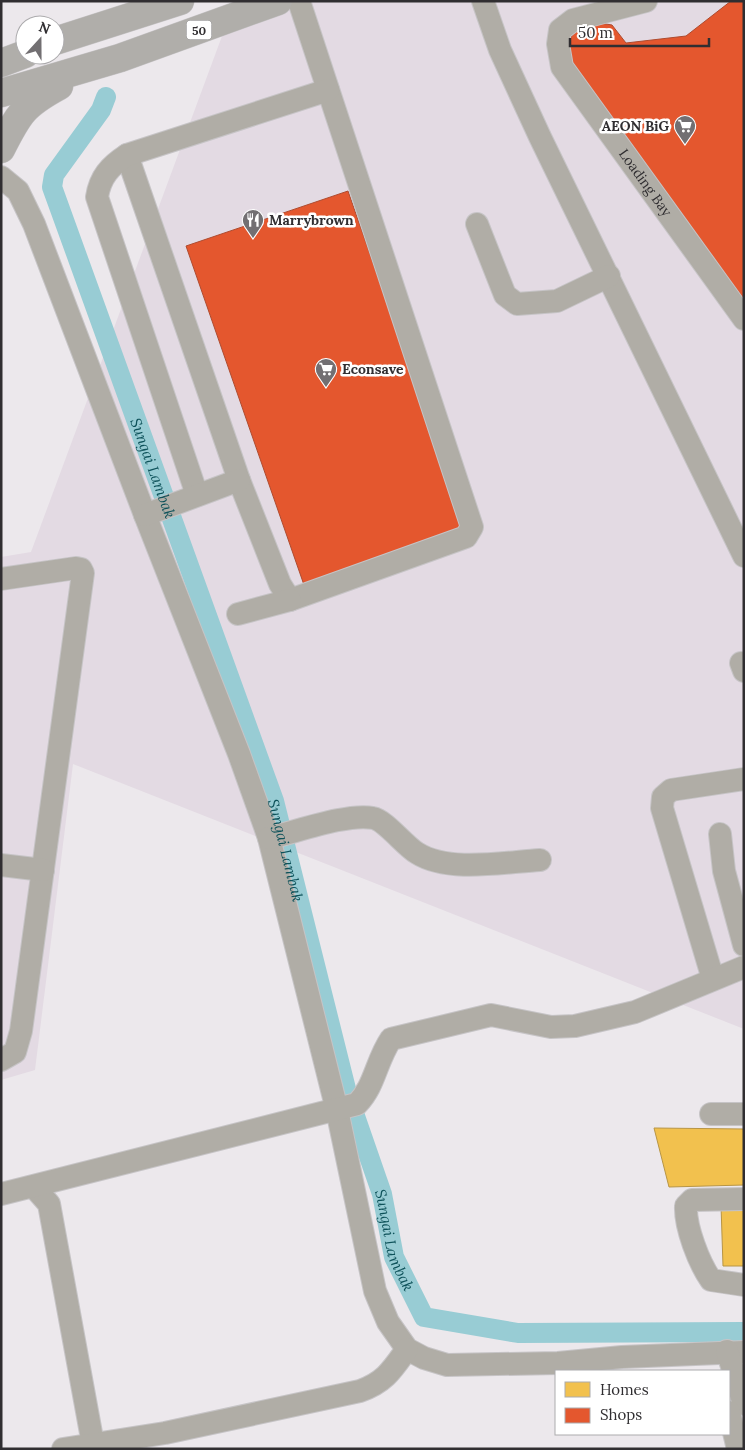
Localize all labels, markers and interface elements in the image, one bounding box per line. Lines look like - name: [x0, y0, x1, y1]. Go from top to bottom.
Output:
- north arrow: [15, 15, 65, 65]
- scale bar: [570, 15, 709, 47]
- text: N: [36, 18, 53, 38]
- road number: 50: [186, 20, 212, 40]
- text: 50 m: [578, 23, 613, 42]
- supermarket icon: AEON BiG: [673, 114, 697, 145]
- place label: AEON BiG: [602, 117, 669, 135]
- street label: Loading Bay: [615, 145, 676, 220]
- restaurant icon: Marrybrown: [241, 208, 265, 239]
- place label: Marrybrown: [269, 211, 354, 229]
- supermarket icon: Econsave: [314, 357, 338, 388]
- place label: Econsave: [342, 360, 404, 378]
- water label: Sungai Lambak: [127, 415, 180, 521]
- water label: Sungai Lambak: [264, 797, 308, 904]
- water label: Sungai Lambak: [371, 1186, 419, 1294]
- legend: [555, 1370, 730, 1435]
- text: Homes: [600, 1380, 649, 1399]
- text: Shops: [600, 1405, 642, 1424]

